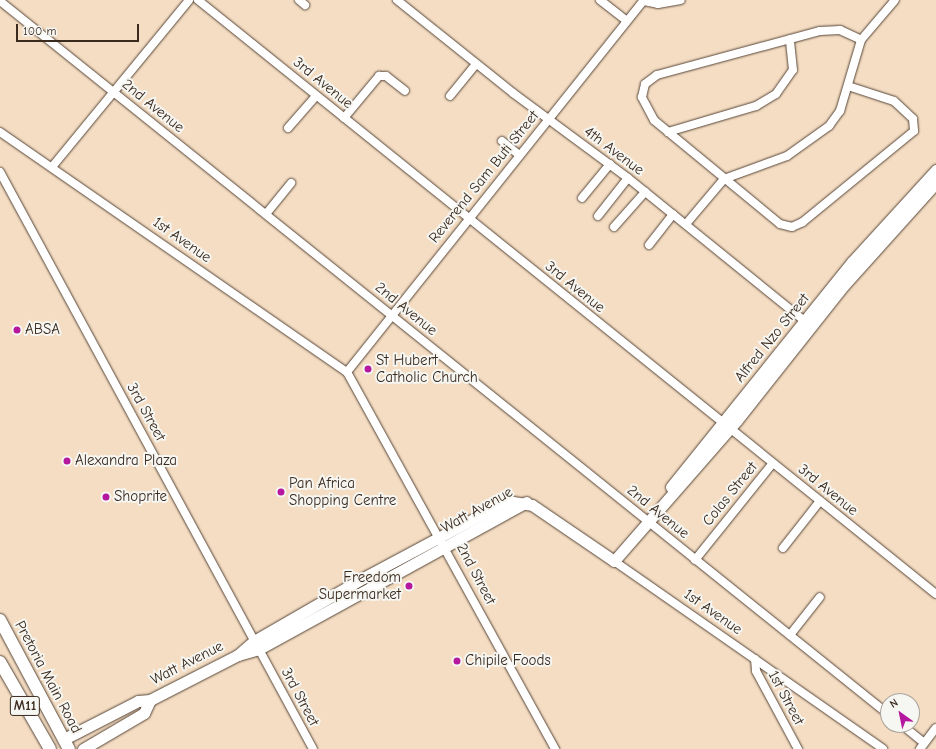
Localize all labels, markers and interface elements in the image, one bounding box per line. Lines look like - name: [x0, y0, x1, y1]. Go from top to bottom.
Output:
- scale bar: [18, 16, 141, 42]
- text: 100 m: [23, 24, 56, 38]
- street label: 3rd Avenue: [289, 53, 357, 113]
- street label: 2nd Avenue: [118, 75, 188, 137]
- street label: Reverend Sam Buti Street: [425, 107, 543, 247]
- street label: 4th Avenue: [581, 123, 647, 179]
- street label: 1st Avenue: [149, 213, 215, 267]
- street label: 3rd Avenue: [541, 257, 609, 317]
- street label: 2nd Avenue: [371, 278, 441, 340]
- street label: Alfred Nzo Street: [731, 290, 813, 386]
- place label: ABSA: [25, 321, 60, 339]
- marker: ABSA: [12, 325, 22, 335]
- place label: St Hubert Catholic Church: [376, 351, 478, 386]
- marker: St Hubert Catholic Church: [363, 364, 373, 374]
- street label: 3rd Street: [123, 380, 169, 444]
- place label: Alexandra Plaza: [75, 452, 177, 470]
- marker: Alexandra Plaza: [62, 456, 72, 466]
- street label: Colas Street: [699, 458, 761, 530]
- street label: 3rd Avenue: [794, 460, 862, 520]
- place label: Pan Africa Shopping Centre: [289, 474, 396, 509]
- street label: 2nd Avenue: [623, 481, 693, 543]
- street label: Watt Avenue: [438, 483, 516, 537]
- marker: Pan Africa Shopping Centre: [276, 487, 286, 497]
- place label: Shoprite: [114, 488, 167, 506]
- marker: Shoprite: [101, 492, 111, 502]
- street label: 2nd Street: [452, 540, 500, 608]
- place label: Freedom Supermarket: [319, 568, 401, 603]
- marker: Freedom Supermarket: [404, 581, 414, 591]
- street label: 1st Avenue: [680, 585, 746, 639]
- street label: Pretoria Main Road: [11, 618, 85, 736]
- street label: Watt Avenue: [148, 637, 226, 689]
- place label: Chipile Foods: [465, 652, 551, 670]
- marker: Chipile Foods: [452, 656, 462, 666]
- street label: 3rd Street: [277, 665, 323, 729]
- street label: 1st Street: [764, 668, 808, 728]
- north arrow: [880, 693, 920, 733]
- road number: M11: [9, 694, 41, 718]
- text: N: [887, 696, 900, 711]

